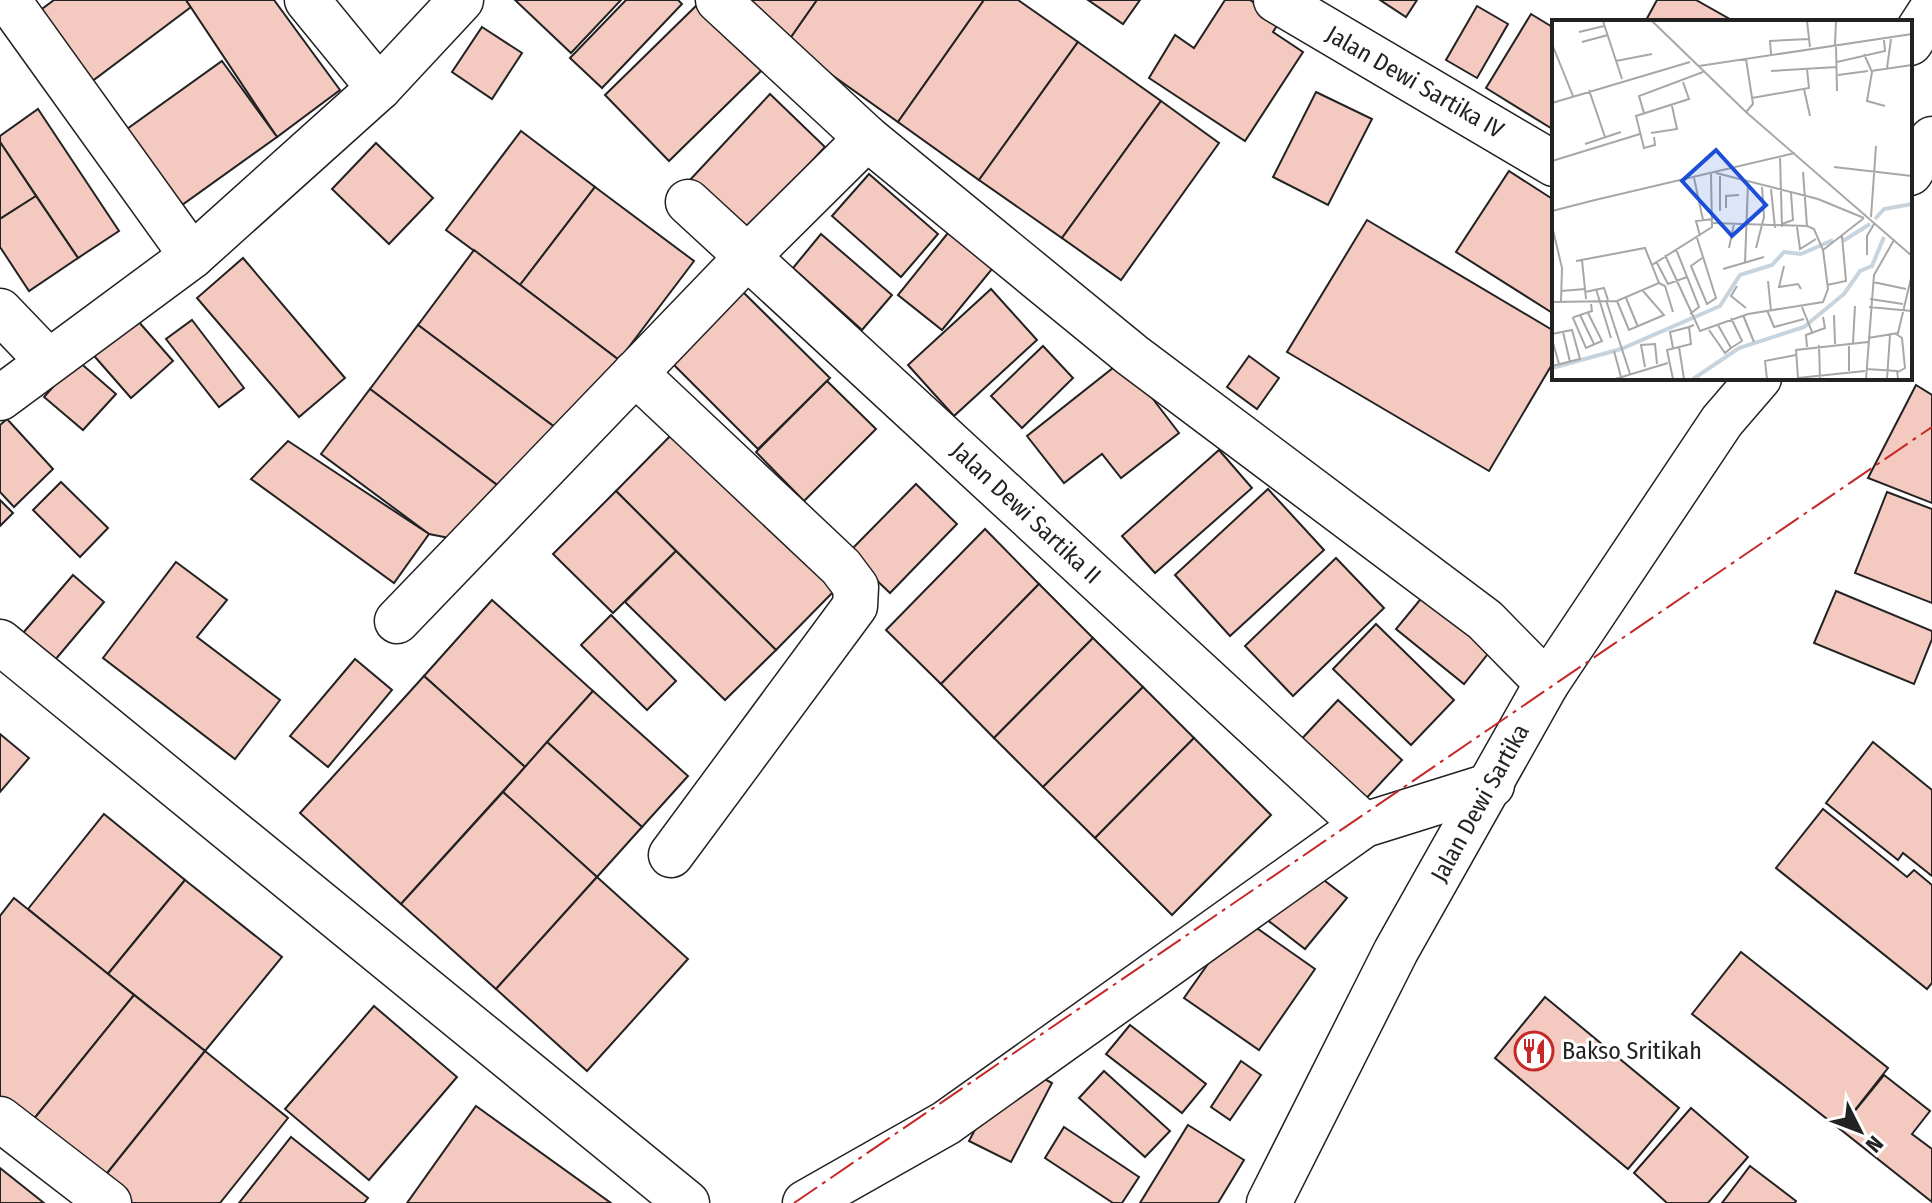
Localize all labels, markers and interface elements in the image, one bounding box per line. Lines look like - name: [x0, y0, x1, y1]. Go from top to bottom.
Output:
- street label: Jalan Dewi Sartika IV: [1321, 20, 1509, 145]
- inset map: [1552, 20, 1912, 380]
- street label: Jalan Dewi Sartika II: [945, 437, 1107, 589]
- street label: Jalan Dewi Sartika: [1425, 719, 1535, 887]
- restaurant icon: Bakso Sritikah: [1513, 1030, 1555, 1072]
- place label: Bakso Sritikah: [1562, 1037, 1702, 1065]
- north arrow: [1820, 1091, 1900, 1171]
- text: N: [1860, 1130, 1889, 1158]

